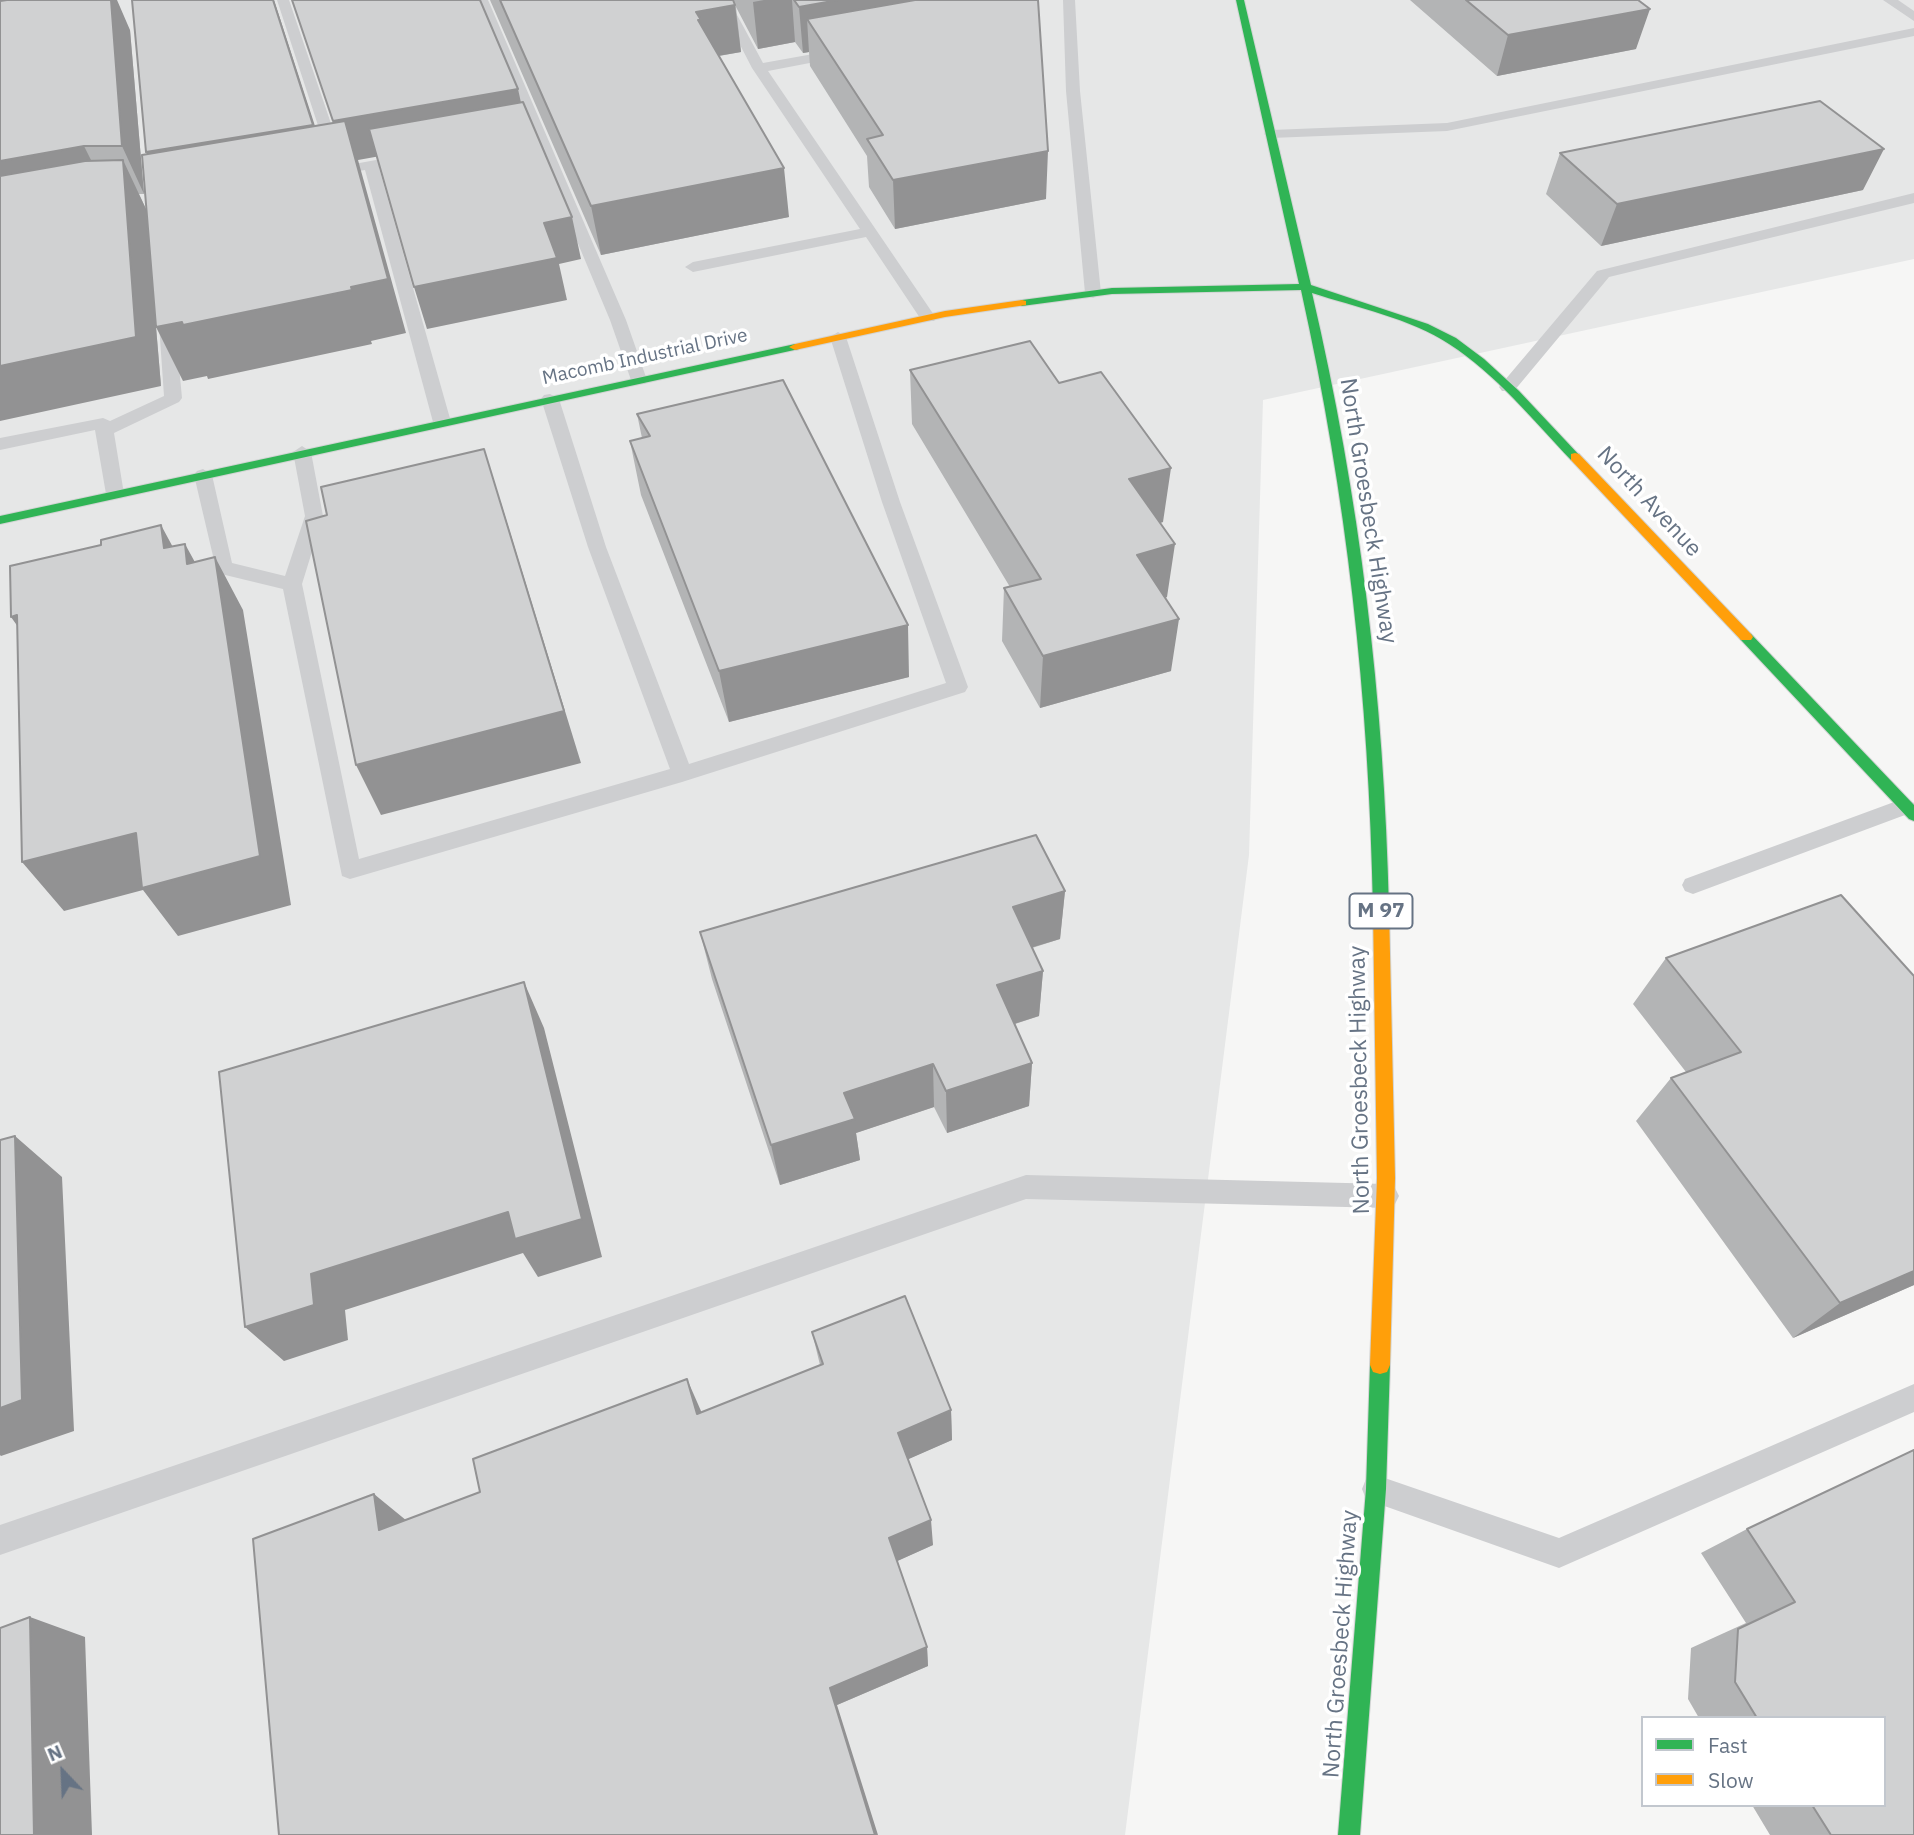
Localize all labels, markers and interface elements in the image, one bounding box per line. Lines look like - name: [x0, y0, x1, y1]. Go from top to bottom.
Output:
- street label: Macomb Industrial Drive: [540, 324, 750, 390]
- street label: North Groesbeck Highway: [1333, 376, 1403, 646]
- street label: North Avenue: [1591, 441, 1707, 563]
- road number: M 97: [1350, 894, 1412, 928]
- street label: North Groesbeck Highway: [1344, 946, 1376, 1214]
- street label: North Groesbeck Highway: [1318, 1509, 1364, 1779]
- legend: [1641, 1716, 1886, 1807]
- text: Fast: [1708, 1731, 1748, 1759]
- north arrow: [28, 1737, 98, 1807]
- text: N: [44, 1739, 66, 1766]
- text: Slow: [1708, 1766, 1754, 1794]

